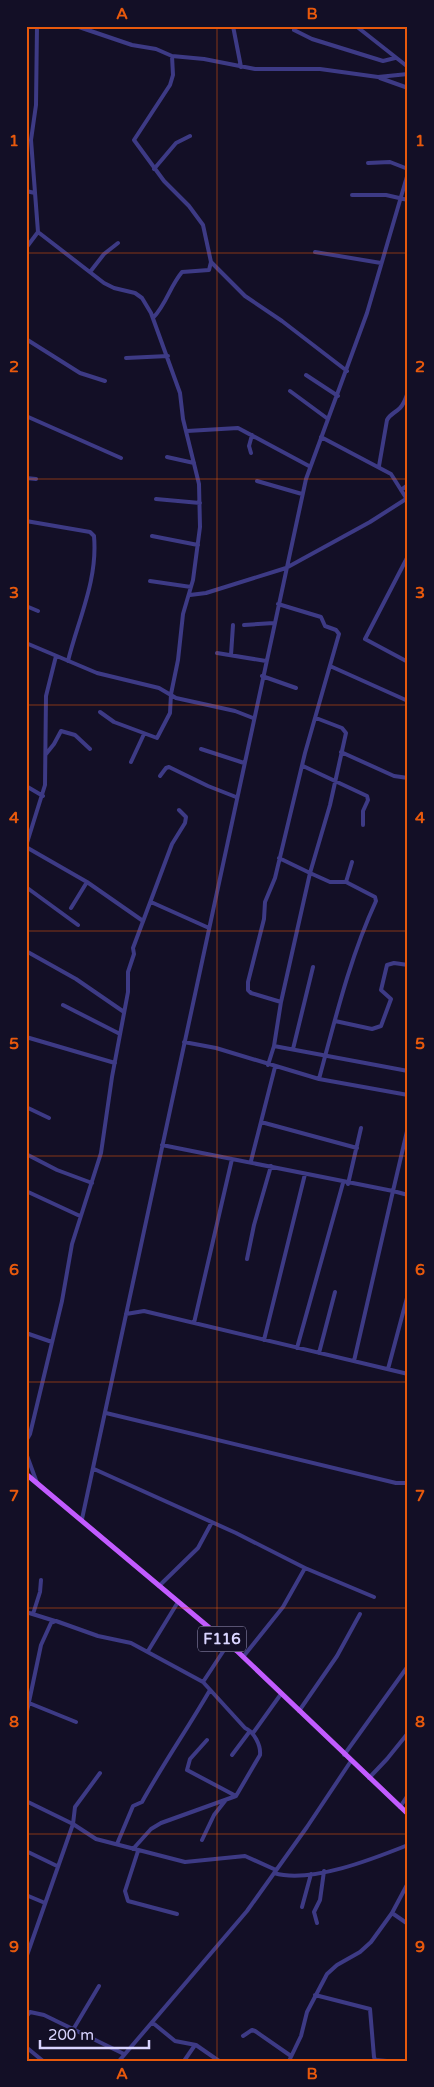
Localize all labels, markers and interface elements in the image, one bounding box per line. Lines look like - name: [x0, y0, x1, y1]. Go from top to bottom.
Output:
- text: A: [116, 4, 128, 24]
- text: B: [306, 4, 318, 24]
- text: 1: [9, 131, 19, 151]
- text: 1: [415, 131, 425, 151]
- text: 2: [9, 357, 19, 377]
- text: 2: [415, 357, 425, 377]
- text: 3: [9, 583, 19, 603]
- text: 3: [415, 583, 425, 603]
- text: 4: [9, 808, 19, 828]
- text: 4: [415, 808, 425, 828]
- text: 5: [9, 1034, 19, 1054]
- text: 5: [415, 1034, 425, 1054]
- text: 6: [9, 1260, 19, 1280]
- text: 6: [415, 1260, 425, 1280]
- text: 7: [9, 1486, 19, 1506]
- text: 7: [415, 1486, 425, 1506]
- road number: F116: [198, 1626, 246, 1652]
- text: 8: [9, 1712, 19, 1732]
- text: 8: [415, 1712, 425, 1732]
- text: 9: [9, 1937, 19, 1957]
- text: 9: [415, 1937, 425, 1957]
- scale bar: [40, 2017, 149, 2049]
- text: 200 m: [48, 2026, 94, 2044]
- text: A: [116, 2064, 128, 2084]
- text: B: [306, 2064, 318, 2084]

